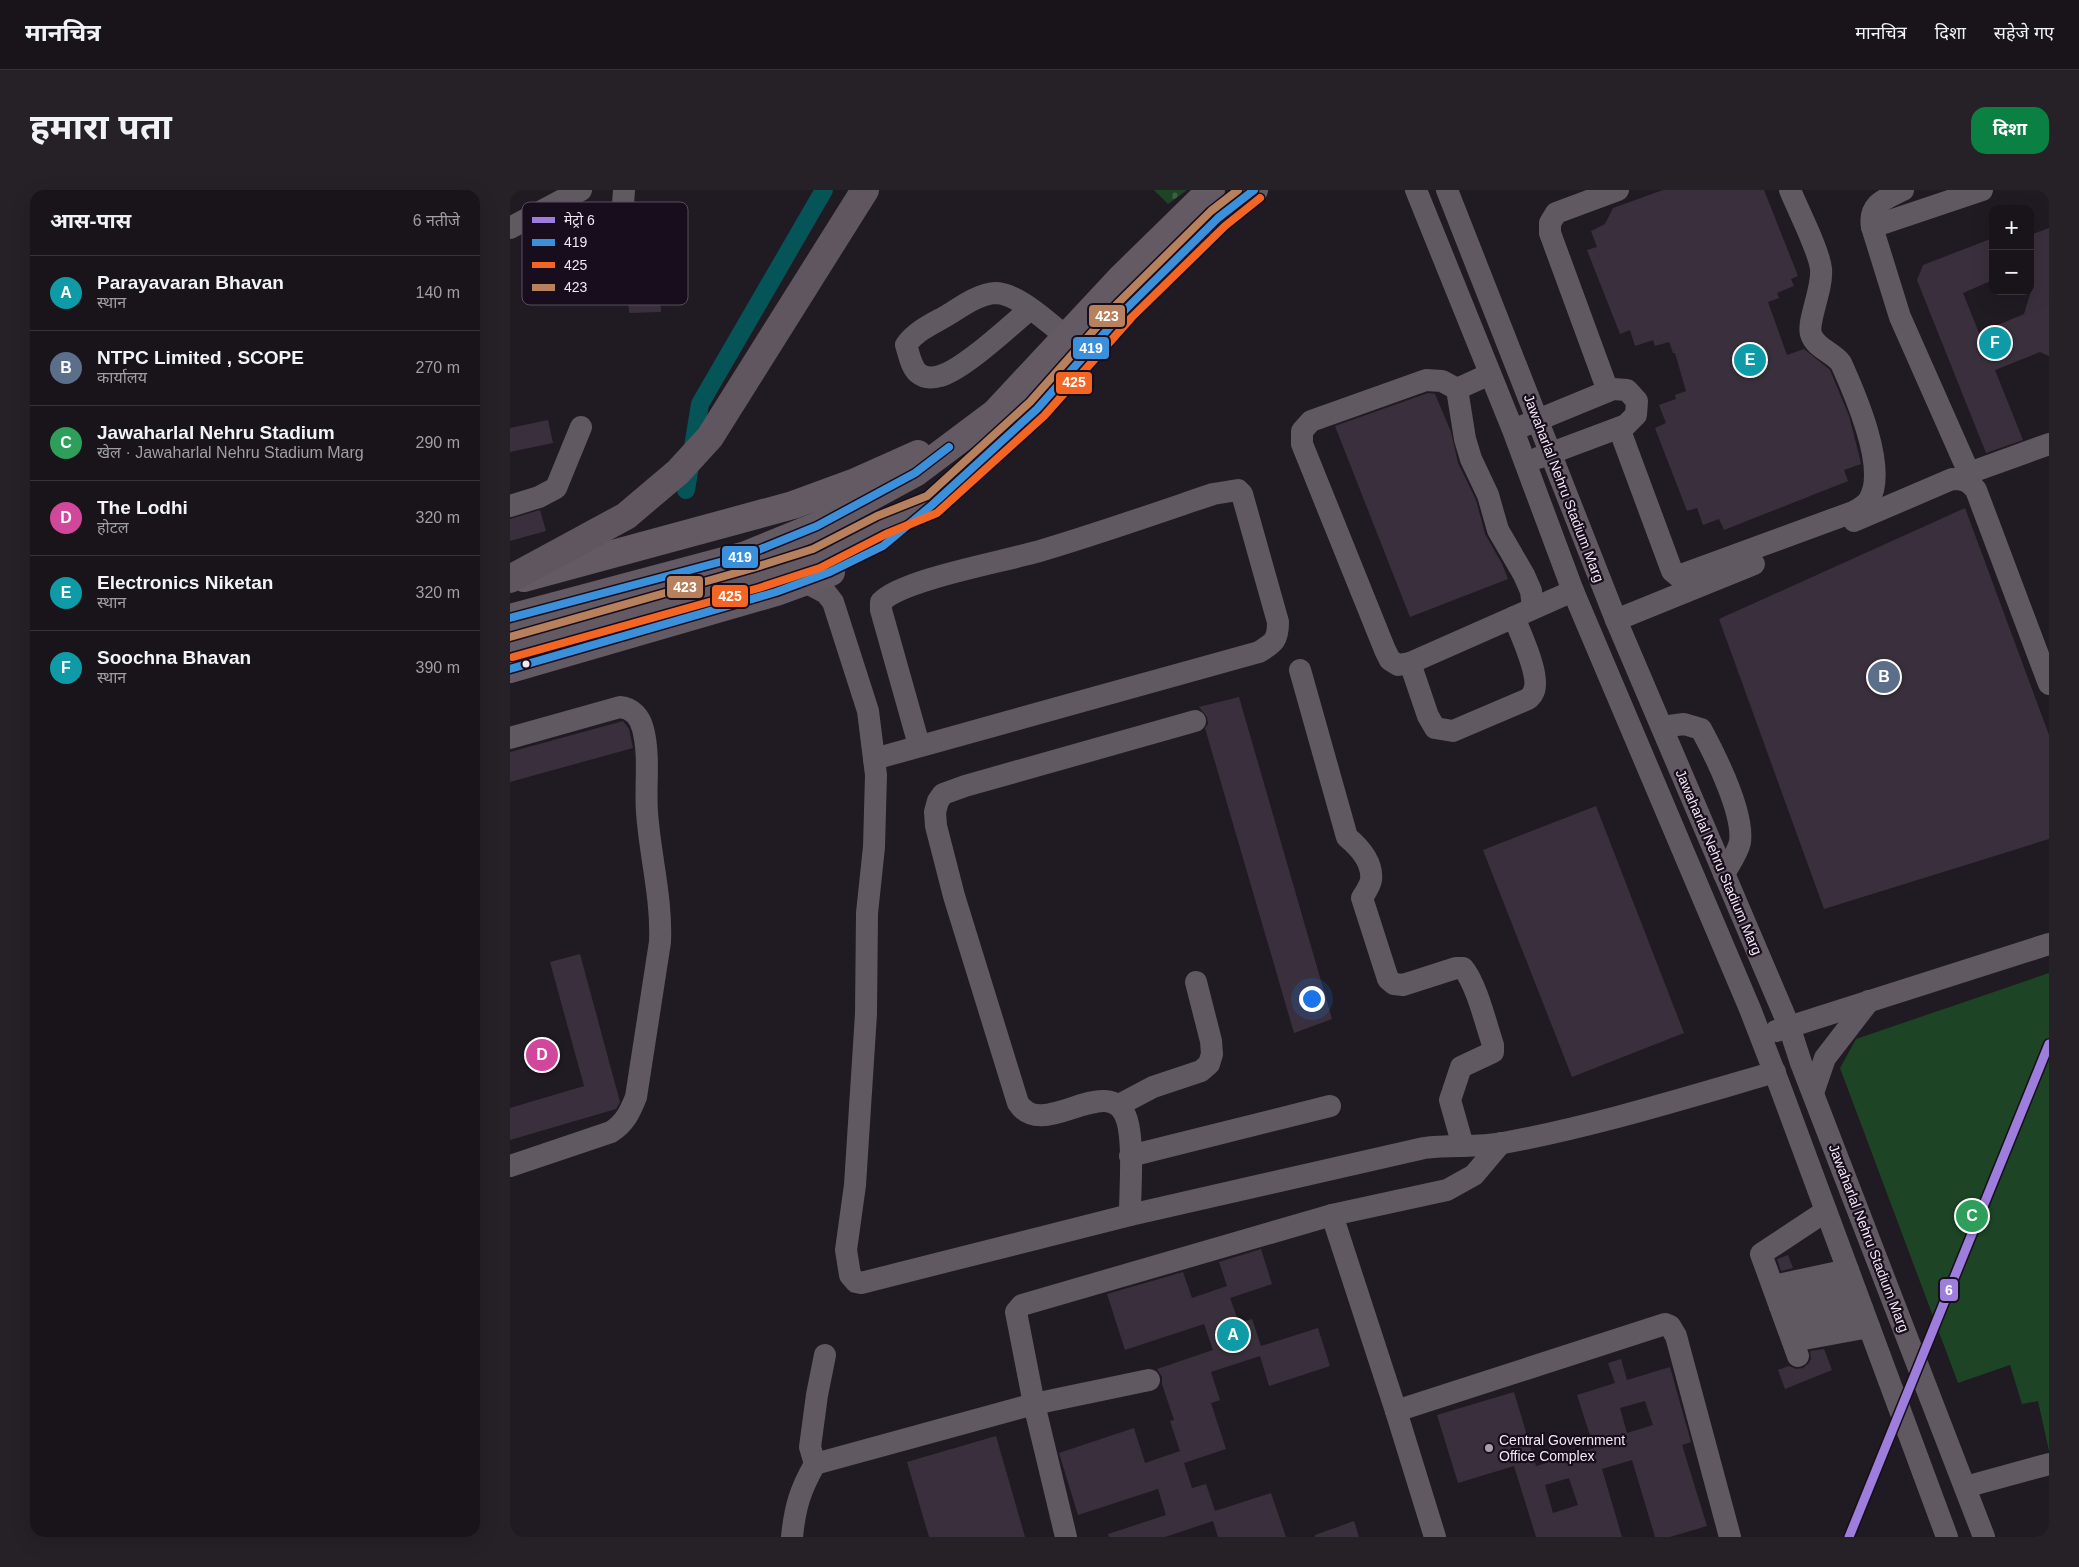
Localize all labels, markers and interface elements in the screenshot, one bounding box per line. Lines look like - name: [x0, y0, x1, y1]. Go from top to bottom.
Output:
- text: मानचित्र: [25, 19, 101, 46]
- text: मानचित्र: [1855, 23, 1907, 43]
- text: दिशा: [1935, 23, 1966, 43]
- text: सहेजे गए: [1994, 23, 2054, 43]
- text: हमारा पता: [30, 107, 172, 146]
- button: दिशा: [1971, 107, 2049, 154]
- legend: [522, 202, 688, 305]
- map controls: [1989, 205, 2034, 295]
- button: +: [1989, 205, 2034, 250]
- text: आस-पास: [50, 209, 131, 232]
- text: मेट्रो 6: [564, 211, 595, 229]
- text: 6 नतीजे: [413, 212, 460, 229]
- text: 419: [564, 234, 588, 250]
- button: −: [1989, 250, 2034, 295]
- text: 425: [564, 257, 588, 273]
- text: Parayavaran Bhavan: [97, 272, 284, 293]
- text: 423: [564, 279, 588, 295]
- text: A: [60, 284, 72, 301]
- text: 140 m: [416, 284, 460, 301]
- text: स्थान: [97, 294, 126, 311]
- line badge: 423: [1088, 304, 1126, 328]
- text: 423: [1095, 308, 1119, 324]
- pin: F: [1979, 324, 2011, 362]
- line badge: 419: [1072, 336, 1110, 360]
- text: 419: [1079, 340, 1103, 356]
- pin: E: [1734, 341, 1766, 379]
- text: NTPC Limited , SCOPE: [97, 347, 304, 368]
- text: B: [60, 359, 72, 376]
- text: 270 m: [416, 359, 460, 376]
- text: कार्यालय: [97, 369, 147, 386]
- line badge: 425: [1055, 371, 1093, 395]
- text: 425: [1062, 374, 1086, 390]
- street label: Jawaharlal Nehru Stadium Marg: [1521, 392, 1607, 584]
- text: Jawaharlal Nehru Stadium: [97, 422, 335, 443]
- text: C: [60, 434, 72, 451]
- text: 290 m: [416, 434, 460, 451]
- text: खेल · Jawaharlal Nehru Stadium Marg: [97, 444, 364, 461]
- text: The Lodhi: [97, 497, 188, 518]
- text: D: [60, 509, 72, 526]
- text: 320 m: [416, 509, 460, 526]
- text: होटल: [97, 519, 129, 536]
- line badge: 419: [721, 545, 759, 569]
- text: 419: [728, 549, 752, 565]
- text: Electronics Niketan: [97, 572, 273, 593]
- line badge: 423: [666, 575, 704, 599]
- text: 423: [673, 579, 697, 595]
- text: E: [61, 584, 71, 601]
- text: 320 m: [416, 584, 460, 601]
- line badge: 425: [711, 584, 749, 608]
- text: 425: [718, 588, 742, 604]
- text: स्थान: [97, 594, 126, 611]
- text: Soochna Bhavan: [97, 647, 251, 668]
- pin: B: [1868, 658, 1900, 696]
- text: F: [61, 659, 71, 676]
- text: 390 m: [416, 659, 460, 676]
- unlabelled marker: [521, 659, 531, 669]
- text: स्थान: [97, 669, 126, 686]
- street label: Jawaharlal Nehru Stadium Marg: [1673, 767, 1765, 957]
- your location: [1299, 986, 1325, 1012]
- pin: D: [526, 1036, 558, 1074]
- street label: Jawaharlal Nehru Stadium Marg: [1826, 1142, 1912, 1334]
- pin: C: [1956, 1197, 1988, 1235]
- line badge: 6: [1939, 1278, 1959, 1302]
- text: 6: [1945, 1282, 1953, 1298]
- pin: A: [1217, 1316, 1249, 1354]
- place label: Central Government Office Complex: [1499, 1432, 1625, 1464]
- marker: Central Government Office Complex: [1483, 1442, 1495, 1454]

